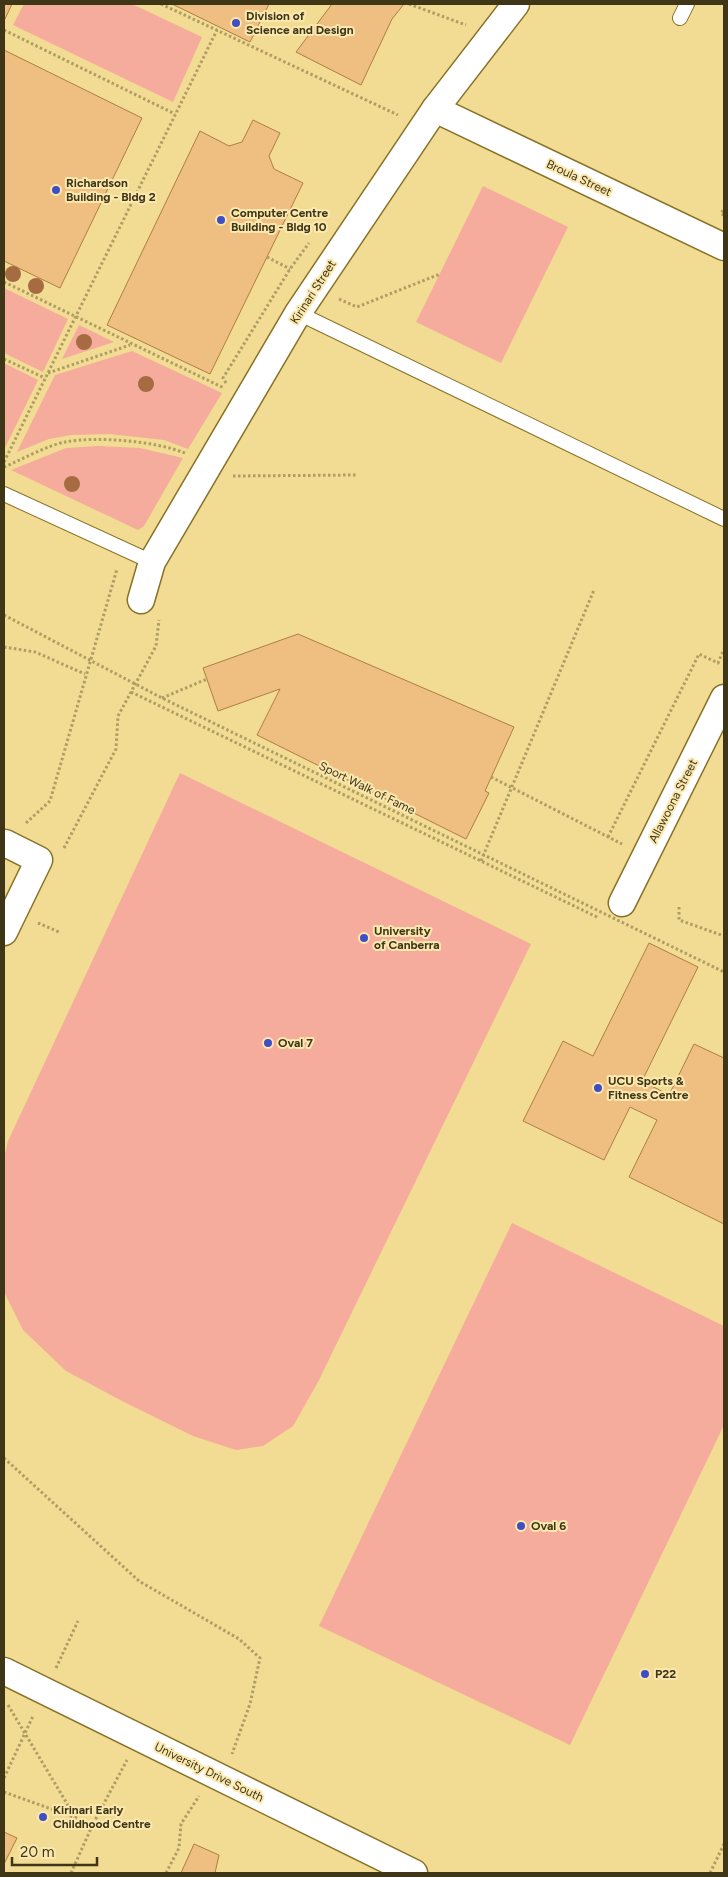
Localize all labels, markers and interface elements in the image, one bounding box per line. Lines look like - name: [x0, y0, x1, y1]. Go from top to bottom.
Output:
- place label: Division of Science and Design: [246, 9, 354, 37]
- marker: Division of Science and Design: [230, 17, 242, 29]
- street label: Broula Street: [544, 157, 614, 199]
- place label: Richardson Building - Bldg 2: [66, 176, 156, 204]
- marker: Richardson Building - Bldg 2: [50, 184, 62, 196]
- place label: Computer Centre Building - Bldg 10: [231, 206, 328, 234]
- marker: Computer Centre Building - Bldg 10: [215, 214, 227, 226]
- street label: Kirinari Street: [287, 257, 339, 326]
- street label: Allawoona Street: [646, 756, 700, 845]
- street label: Sport Walk of Fame: [317, 759, 418, 818]
- place label: University of Canberra: [374, 924, 440, 952]
- marker: University of Canberra: [358, 932, 370, 944]
- place label: Oval 7: [278, 1036, 313, 1050]
- marker: Oval 7: [262, 1037, 274, 1049]
- place label: UCU Sports & Fitness Centre: [608, 1074, 689, 1102]
- marker: UCU Sports & Fitness Centre: [592, 1082, 604, 1094]
- place label: Oval 6: [531, 1519, 566, 1533]
- marker: Oval 6: [515, 1520, 527, 1532]
- place label: P22: [655, 1667, 676, 1681]
- marker: P22: [639, 1668, 651, 1680]
- street label: University Drive South: [152, 1739, 266, 1805]
- place label: Kirinari Early Childhood Centre: [53, 1803, 151, 1831]
- marker: Kirinari Early Childhood Centre: [37, 1811, 49, 1823]
- scale bar: [12, 1834, 98, 1866]
- text: 20 m: [20, 1843, 54, 1861]

